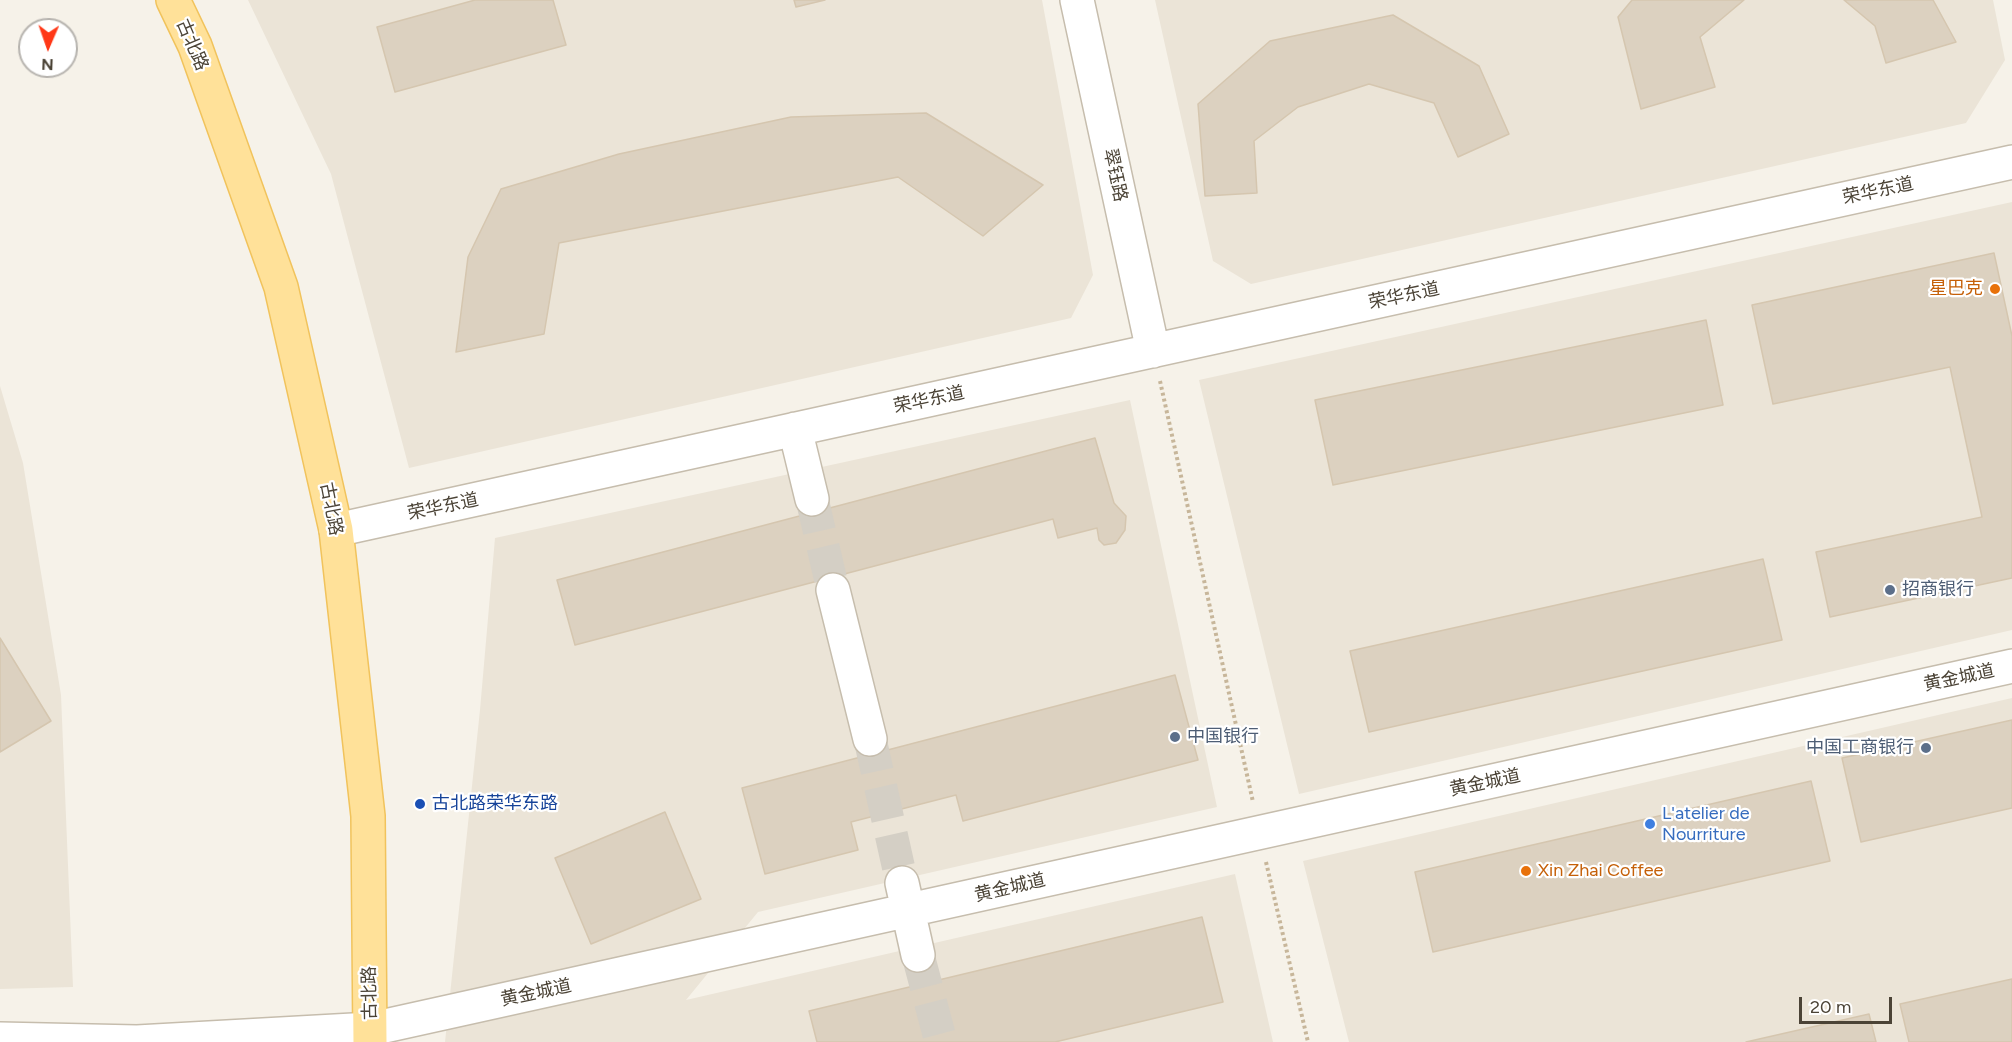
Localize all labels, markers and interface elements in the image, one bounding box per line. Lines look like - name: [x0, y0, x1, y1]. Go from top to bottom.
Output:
- street label: 古北路: [172, 16, 212, 74]
- north arrow: [18, 18, 78, 78]
- text: N: [41, 55, 54, 74]
- street label: 翠钰路: [1099, 146, 1131, 204]
- street label: 荣华东道: [1841, 173, 1915, 209]
- street label: 荣华东道: [1367, 278, 1441, 314]
- place label: 星巴克: [1929, 278, 1983, 300]
- marker: 星巴克: [1988, 282, 2002, 296]
- street label: 荣华东道: [892, 382, 966, 418]
- street label: 古北路: [315, 480, 347, 538]
- street label: 荣华东道: [406, 489, 480, 525]
- place label: 招商银行: [1902, 579, 1974, 601]
- marker: 招商银行: [1883, 583, 1897, 597]
- street label: 黄金城道: [1922, 660, 1996, 696]
- place label: 中国银行: [1187, 726, 1259, 748]
- marker: 中国银行: [1168, 730, 1182, 744]
- place label: 中国工商银行: [1806, 737, 1914, 759]
- marker: 中国工商银行: [1919, 741, 1933, 755]
- street label: 黄金城道: [1448, 765, 1522, 801]
- place label: 古北路荣华东路: [432, 793, 558, 815]
- marker: 古北路荣华东路: [413, 797, 427, 811]
- place label: L'atelier de Nourriture: [1662, 803, 1750, 846]
- marker: L'atelier de Nourriture: [1643, 817, 1657, 831]
- place label: Xin Zhai Coffee: [1538, 860, 1663, 882]
- marker: Xin Zhai Coffee: [1519, 864, 1533, 878]
- street label: 黄金城道: [972, 869, 1048, 907]
- street label: 古北路: [359, 966, 381, 1020]
- street label: 黄金城道: [499, 975, 573, 1011]
- scale bar: [1802, 985, 1895, 1023]
- text: 20 m: [1810, 996, 1851, 1018]

